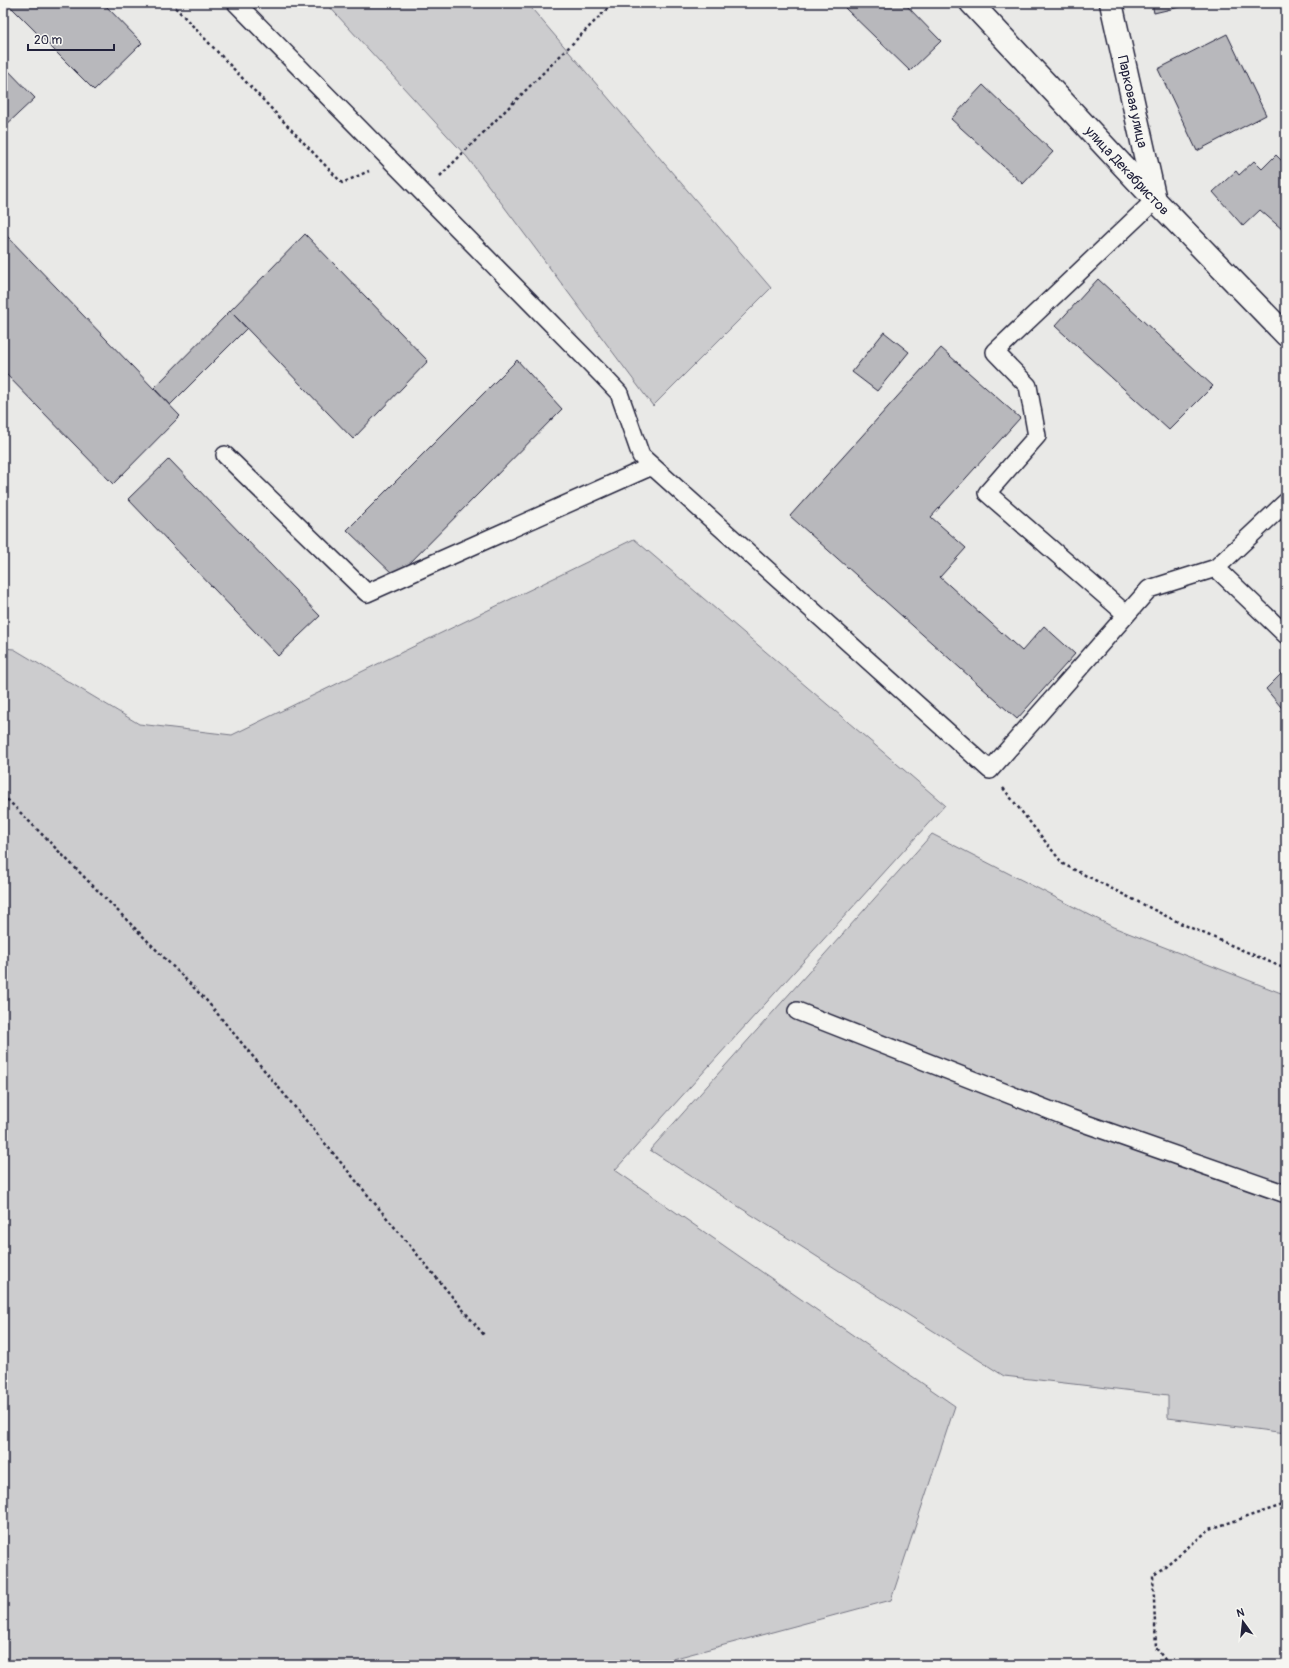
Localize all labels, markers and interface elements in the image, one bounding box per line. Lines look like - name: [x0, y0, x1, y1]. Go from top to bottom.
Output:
- scale bar: [28, 26, 114, 52]
- text: 20 m: [34, 33, 63, 48]
- street label: Парковая улица: [1114, 54, 1151, 150]
- street label: улица Декабристов: [1081, 122, 1173, 219]
- north arrow: [1223, 1602, 1263, 1642]
- text: N: [1235, 1605, 1246, 1620]

